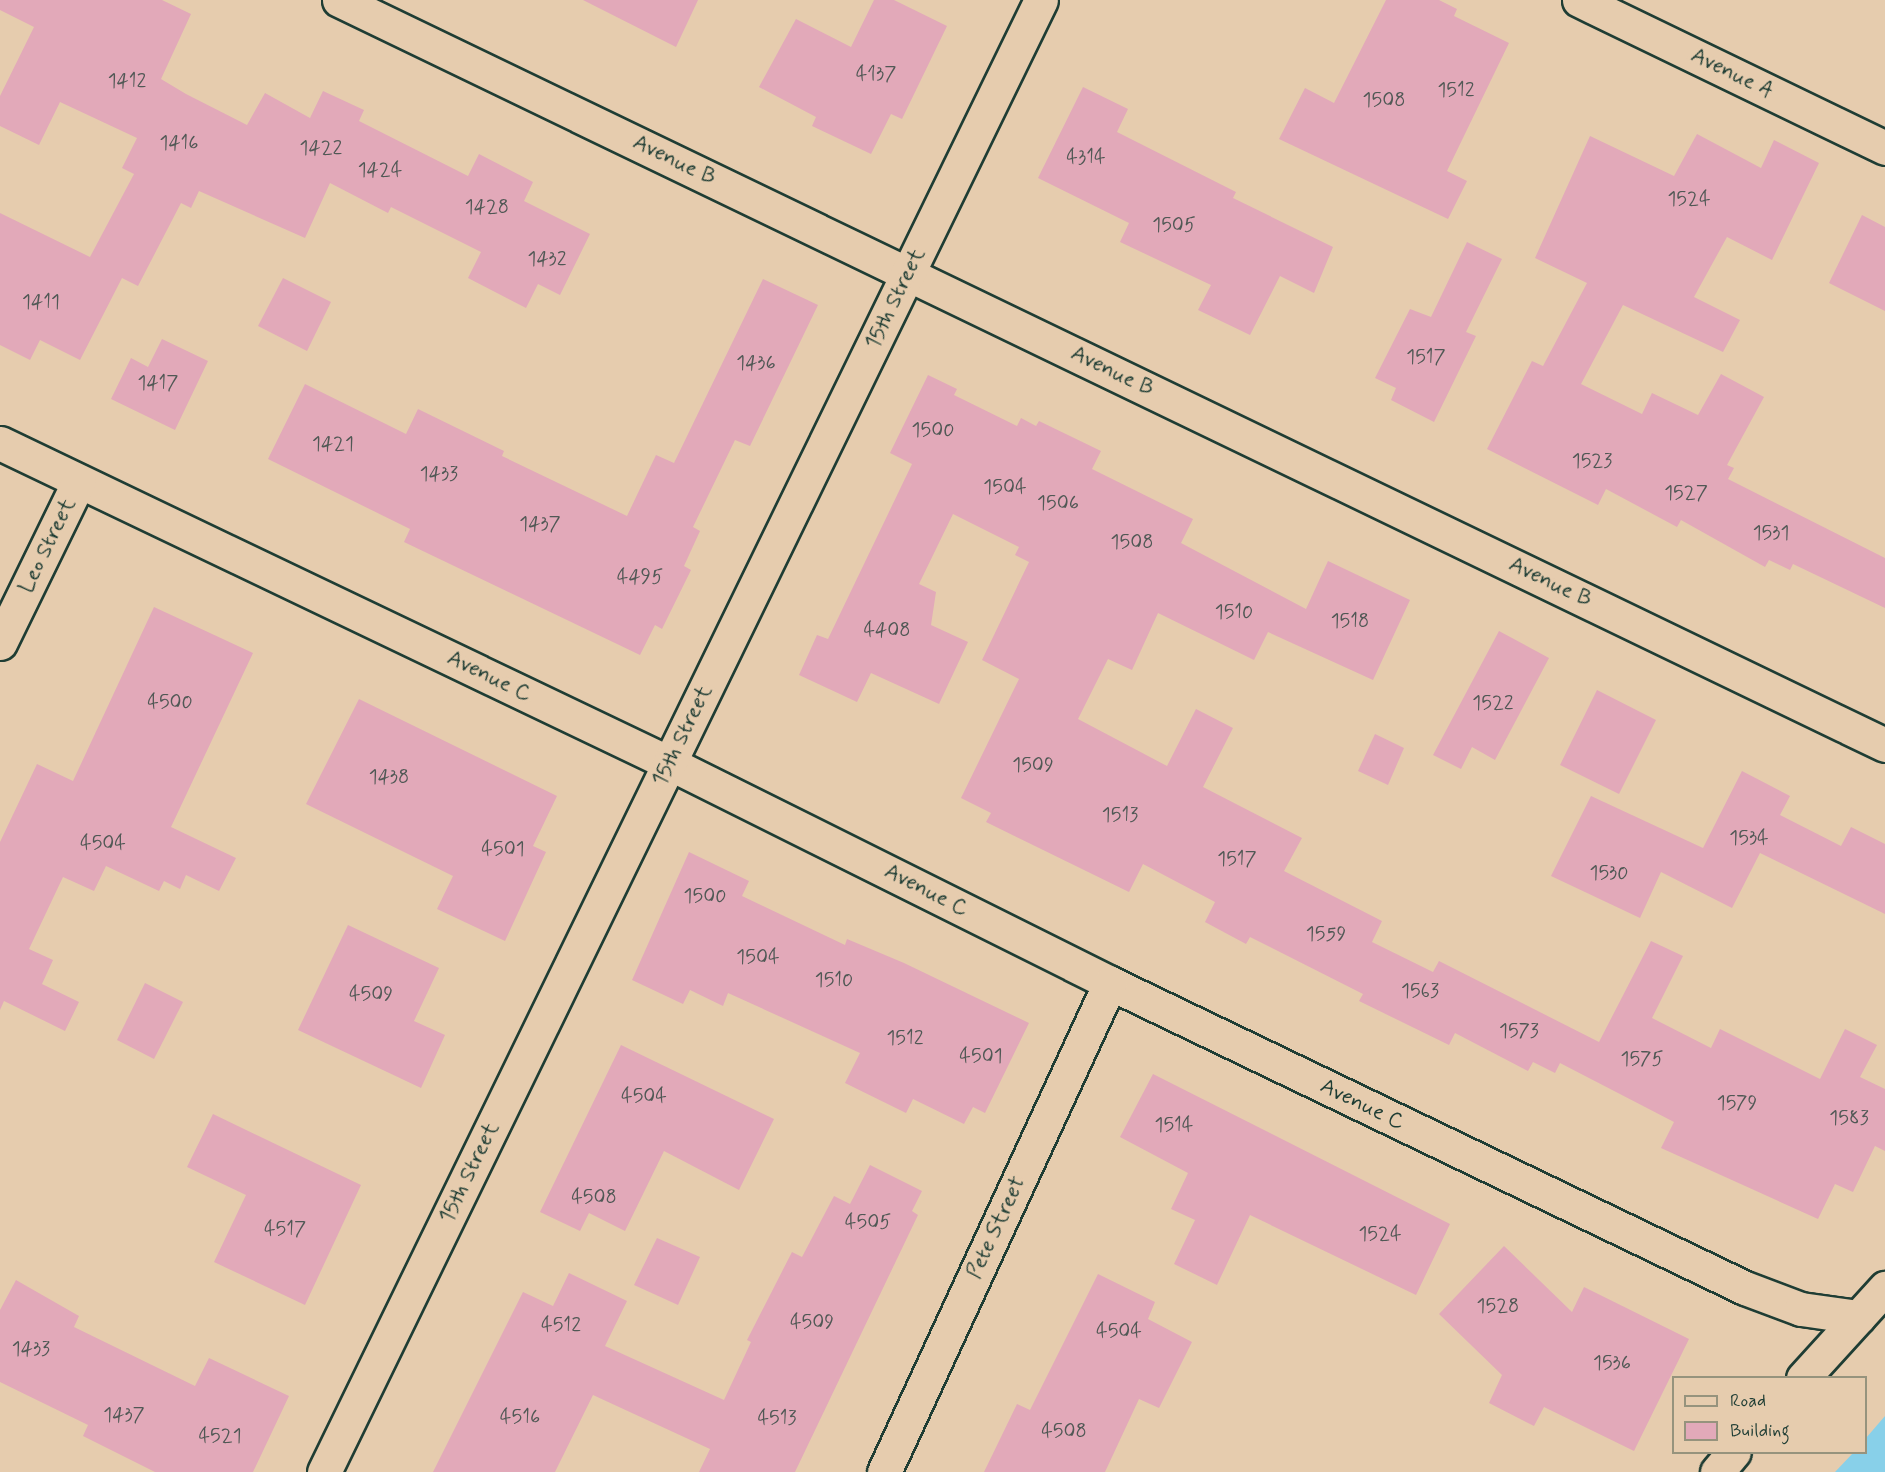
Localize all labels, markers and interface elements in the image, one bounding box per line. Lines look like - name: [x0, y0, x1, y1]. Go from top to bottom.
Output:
- street label: Avenue A: [1686, 43, 1778, 105]
- house number: 4137: [856, 62, 896, 86]
- house number: 1412: [108, 69, 146, 93]
- house number: 1512: [1437, 78, 1475, 102]
- house number: 1508: [1363, 88, 1405, 112]
- street label: Avenue B: [628, 130, 720, 192]
- house number: 1416: [159, 131, 199, 155]
- house number: 1422: [300, 136, 342, 160]
- house number: 4314: [1066, 145, 1106, 169]
- house number: 1424: [358, 158, 402, 182]
- house number: 1524: [1667, 187, 1711, 211]
- house number: 1428: [465, 195, 509, 219]
- house number: 1505: [1152, 213, 1196, 237]
- street label: 15th Street: [860, 244, 932, 354]
- house number: 1432: [527, 247, 567, 271]
- house number: 1411: [22, 290, 60, 314]
- street label: Avenue B: [1066, 341, 1158, 403]
- house number: 1517: [1406, 345, 1446, 369]
- house number: 1436: [736, 351, 776, 375]
- house number: 1417: [138, 371, 178, 395]
- house number: 1500: [912, 418, 954, 442]
- house number: 1421: [312, 432, 354, 456]
- house number: 1523: [1572, 449, 1612, 473]
- house number: 1433: [420, 462, 458, 486]
- house number: 1504: [983, 475, 1027, 499]
- house number: 1527: [1664, 481, 1708, 505]
- house number: 1506: [1037, 491, 1079, 515]
- street label: Leo Street: [14, 494, 82, 598]
- house number: 1437: [519, 512, 561, 536]
- house number: 1531: [1753, 521, 1789, 545]
- house number: 1508: [1111, 530, 1153, 554]
- street label: Avenue B: [1504, 552, 1596, 614]
- house number: 4495: [617, 565, 663, 589]
- house number: 1510: [1215, 600, 1253, 624]
- house number: 1518: [1331, 609, 1369, 633]
- house number: 4408: [863, 618, 911, 642]
- street label: Avenue C: [443, 645, 535, 709]
- street label: 15th Street: [647, 681, 719, 791]
- house number: 4500: [147, 690, 193, 714]
- house number: 1522: [1472, 691, 1514, 715]
- house number: 1509: [1012, 753, 1054, 777]
- house number: 1438: [369, 765, 409, 789]
- house number: 1513: [1102, 803, 1138, 827]
- house number: 1534: [1729, 826, 1769, 850]
- house number: 4504: [80, 831, 126, 855]
- house number: 4501: [481, 837, 525, 861]
- house number: 1517: [1217, 847, 1257, 871]
- street label: Avenue C: [880, 859, 972, 923]
- house number: 1530: [1590, 861, 1628, 885]
- house number: 1500: [684, 884, 726, 908]
- house number: 1559: [1306, 922, 1346, 946]
- house number: 1504: [736, 945, 780, 969]
- house number: 1510: [815, 968, 853, 992]
- house number: 1563: [1401, 979, 1439, 1003]
- house number: 4509: [349, 982, 393, 1006]
- house number: 1573: [1499, 1019, 1539, 1043]
- house number: 1512: [886, 1026, 924, 1050]
- house number: 4501: [959, 1044, 1003, 1068]
- house number: 1575: [1621, 1047, 1663, 1071]
- street label: Avenue C: [1316, 1073, 1408, 1137]
- house number: 4504: [621, 1084, 667, 1108]
- house number: 1579: [1717, 1091, 1757, 1115]
- house number: 1583: [1829, 1106, 1869, 1130]
- house number: 1514: [1154, 1113, 1194, 1137]
- street label: 15th Street: [434, 1118, 506, 1228]
- street label: Pete Street: [962, 1173, 1032, 1283]
- house number: 4508: [571, 1185, 617, 1209]
- house number: 4505: [845, 1210, 891, 1234]
- house number: 4517: [264, 1217, 306, 1241]
- house number: 1524: [1358, 1222, 1402, 1246]
- house number: 1528: [1477, 1294, 1519, 1318]
- house number: 4509: [790, 1310, 834, 1334]
- house number: 4512: [541, 1313, 581, 1337]
- house number: 4504: [1096, 1319, 1142, 1343]
- house number: 1433: [12, 1337, 50, 1361]
- house number: 1536: [1593, 1351, 1631, 1375]
- legend: [1672, 1376, 1867, 1454]
- text: Road: [1730, 1389, 1766, 1413]
- house number: 1437: [103, 1403, 145, 1427]
- house number: 4516: [500, 1405, 540, 1429]
- house number: 4513: [757, 1406, 797, 1430]
- house number: 4508: [1041, 1419, 1087, 1443]
- text: Building: [1730, 1419, 1790, 1443]
- house number: 4521: [198, 1424, 242, 1448]

